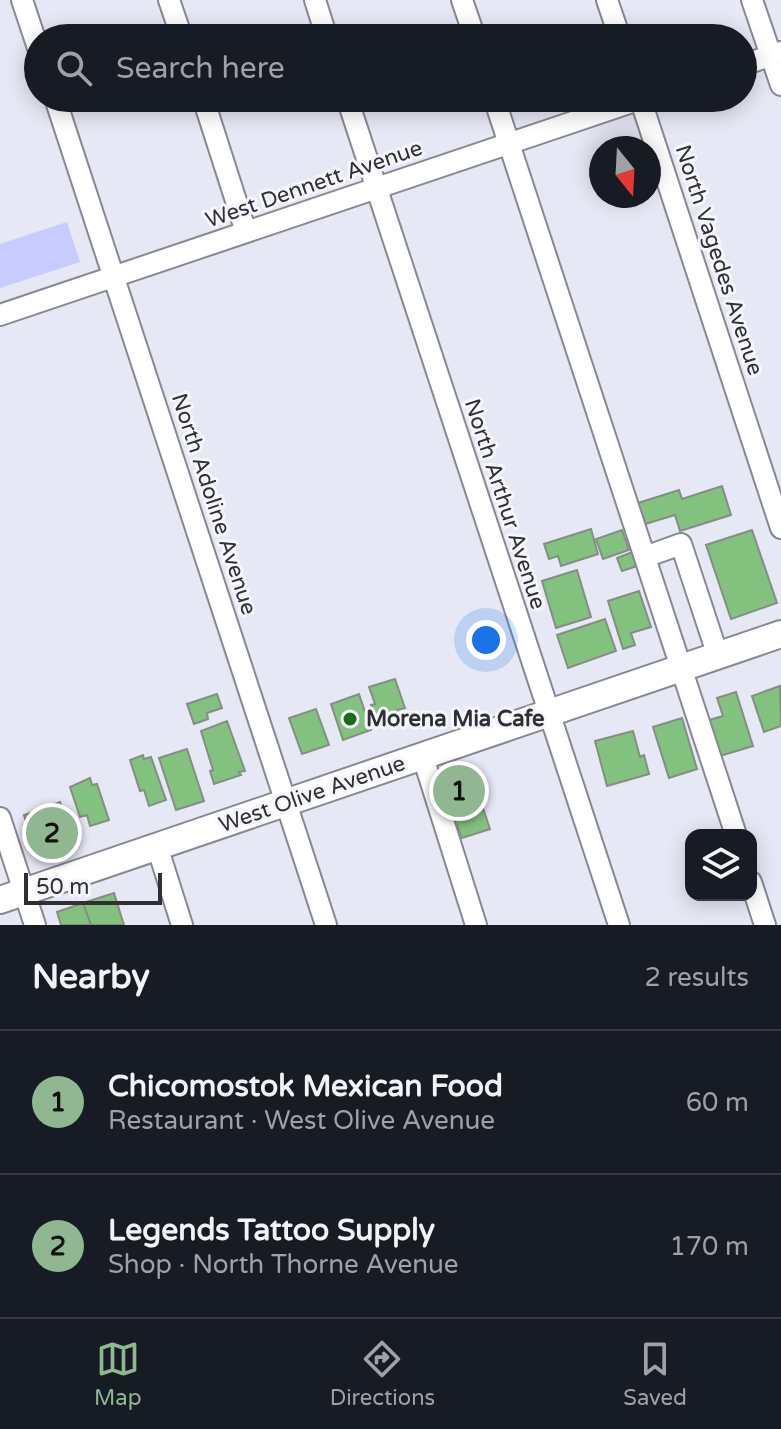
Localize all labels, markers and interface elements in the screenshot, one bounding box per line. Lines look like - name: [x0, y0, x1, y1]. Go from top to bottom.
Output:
- search box: [24, 24, 757, 112]
- icon: search: [52, 46, 96, 90]
- text: Search here: [116, 50, 285, 87]
- street label: West Dennett Avenue: [202, 135, 426, 233]
- north arrow: [589, 136, 661, 208]
- street label: North Vagedes Avenue: [669, 141, 769, 379]
- street label: North Adoline Avenue: [166, 390, 262, 618]
- street label: North Arthur Avenue: [459, 396, 551, 612]
- your location: [466, 620, 506, 660]
- place label: Morena Mia Cafe: [366, 706, 545, 732]
- marker: Morena Mia Cafe: [341, 710, 359, 728]
- street label: West Olive Avenue: [215, 750, 409, 838]
- pin: 1: [433, 761, 485, 821]
- pin: 2: [26, 803, 78, 863]
- map controls: [685, 829, 757, 901]
- button: layers: [685, 829, 757, 901]
- scale bar: [24, 869, 162, 905]
- text: 50 m: [36, 874, 90, 900]
- text: Nearby: [32, 957, 150, 998]
- text: 2 results: [644, 962, 749, 993]
- text: Chicomostok Mexican Food: [108, 1068, 503, 1105]
- text: 1: [50, 1087, 66, 1118]
- text: 60 m: [686, 1087, 749, 1118]
- text: Restaurant · West Olive Avenue: [108, 1105, 495, 1136]
- text: Legends Tattoo Supply: [108, 1212, 435, 1249]
- text: 2: [50, 1231, 66, 1262]
- text: 170 m: [669, 1231, 749, 1262]
- text: Shop · North Thorne Avenue: [108, 1249, 459, 1280]
- tab: Map: [94, 1337, 142, 1411]
- tab: Directions: [330, 1337, 435, 1411]
- tab: Saved: [623, 1337, 687, 1411]

